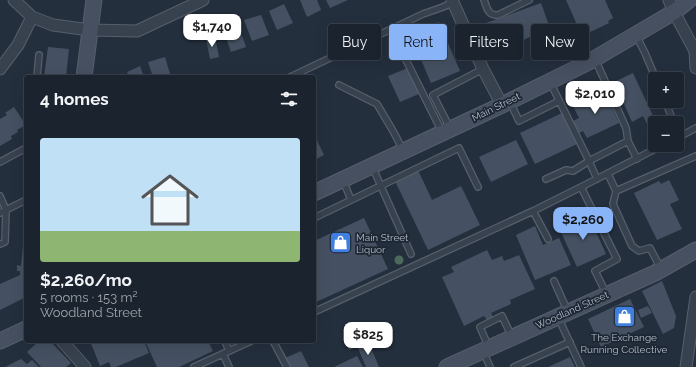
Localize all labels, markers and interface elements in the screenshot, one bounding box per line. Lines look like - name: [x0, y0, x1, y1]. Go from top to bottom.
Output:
- pin: $1,740: [179, 14, 245, 48]
- text: $1,740: [192, 19, 232, 34]
- chip: Buy: [328, 24, 381, 60]
- chip: Rent: [389, 24, 447, 60]
- chip: Filters: [455, 24, 523, 60]
- chip: New: [531, 24, 589, 60]
- map controls: [648, 72, 684, 152]
- button: +: [648, 72, 684, 108]
- pin: $2,010: [562, 81, 628, 115]
- text: $2,010: [575, 86, 615, 101]
- icon: filters: [278, 88, 300, 110]
- text: 4 homes: [40, 89, 109, 109]
- street label: Main Street: [470, 90, 523, 123]
- button: −: [648, 116, 684, 152]
- icon: home: [134, 164, 206, 236]
- pin: $2,260: [550, 207, 616, 241]
- text: $2,260: [562, 212, 604, 227]
- shop icon: Main Street Liquor: [328, 230, 354, 256]
- place label: Main Street Liquor: [356, 232, 409, 255]
- text: $2,260/mo: [40, 270, 132, 290]
- street label: Woodland Street: [534, 289, 611, 331]
- text: 5 rooms · 153 m²: [40, 290, 137, 305]
- shop icon: The Exchange Running Collective: [611, 304, 637, 330]
- text: Woodland Street: [40, 305, 142, 320]
- pin: $825: [344, 322, 392, 356]
- text: $825: [353, 327, 383, 342]
- place label: The Exchange Running Collective: [581, 332, 668, 355]

